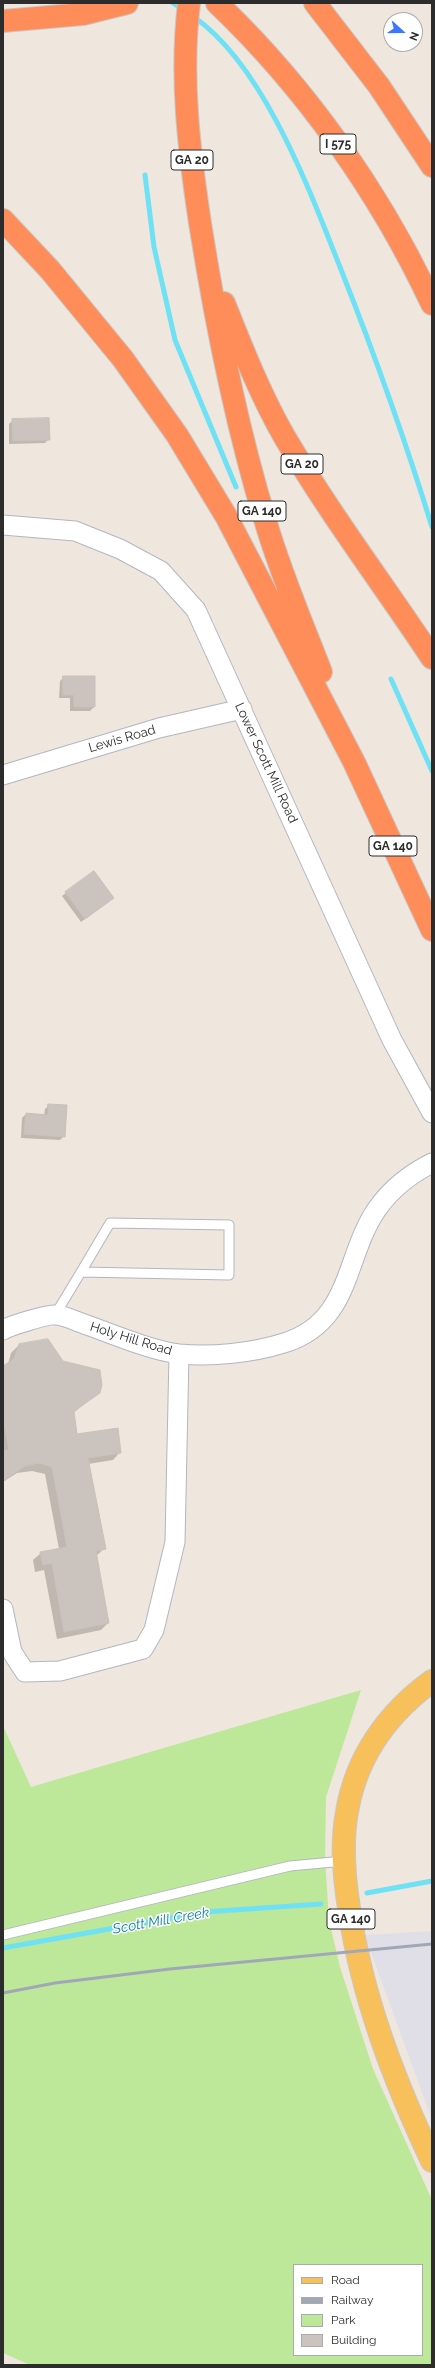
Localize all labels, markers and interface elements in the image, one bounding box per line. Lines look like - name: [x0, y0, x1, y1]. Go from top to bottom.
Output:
- north arrow: [383, 12, 423, 52]
- text: N: [406, 30, 421, 42]
- road number: I 575: [320, 134, 356, 154]
- road number: GA 20: [171, 150, 213, 170]
- road number: GA 20: [281, 454, 323, 474]
- road number: GA 140: [238, 501, 286, 521]
- street label: Lower Scott Mill Road: [231, 700, 301, 826]
- street label: Lewis Road: [87, 722, 157, 756]
- road number: GA 140: [369, 836, 417, 856]
- street label: Holy Hill Road: [88, 1319, 174, 1359]
- water label: Scott Mill Creek: [111, 1904, 211, 1938]
- road number: GA 140: [327, 1909, 375, 1929]
- legend: [293, 2264, 423, 2356]
- text: Road: [331, 2273, 360, 2287]
- text: Railway: [331, 2293, 373, 2307]
- text: Park: [331, 2313, 356, 2327]
- text: Building: [331, 2333, 377, 2347]

